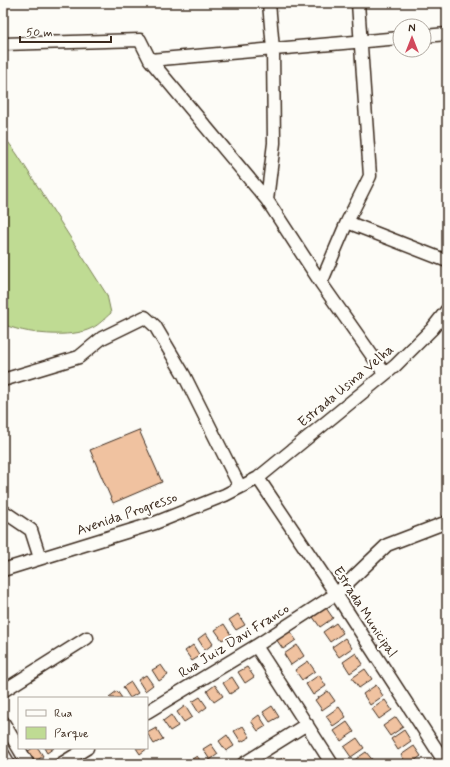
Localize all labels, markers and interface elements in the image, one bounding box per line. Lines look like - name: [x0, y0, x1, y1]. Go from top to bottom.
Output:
- scale bar: [20, 18, 111, 44]
- north arrow: [392, 18, 432, 58]
- text: N: [408, 22, 416, 36]
- text: 50 m: [26, 25, 53, 41]
- street label: Estrada Usina Velha: [294, 341, 398, 431]
- street label: Avenida Progresso: [74, 488, 180, 540]
- street label: Estrada Municipal: [329, 563, 401, 661]
- street label: Rua Juiz Davi Franco: [175, 600, 293, 682]
- legend: [18, 697, 148, 749]
- text: Rua: [54, 706, 72, 722]
- text: Parque: [54, 726, 89, 742]

